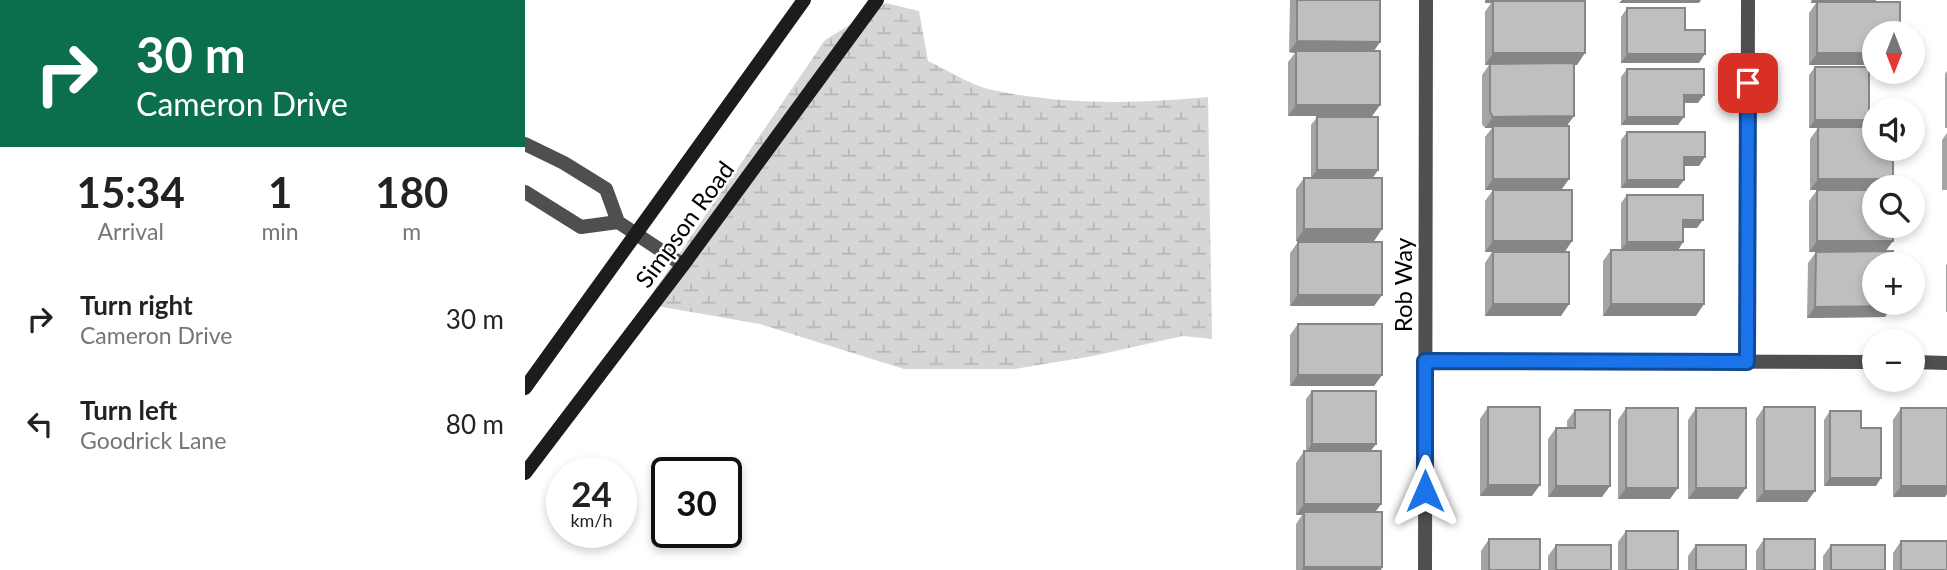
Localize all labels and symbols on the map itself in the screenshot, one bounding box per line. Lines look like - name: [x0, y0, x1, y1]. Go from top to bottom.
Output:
- north arrow: [1862, 21, 1925, 84]
- pin: [1718, 53, 1778, 113]
- street label: Simpson Road: [629, 155, 739, 293]
- street label: Rob Way: [1388, 237, 1417, 332]
- position arrow: [1388, 454, 1462, 528]
- speed limit sign: 30: [651, 457, 742, 548]

